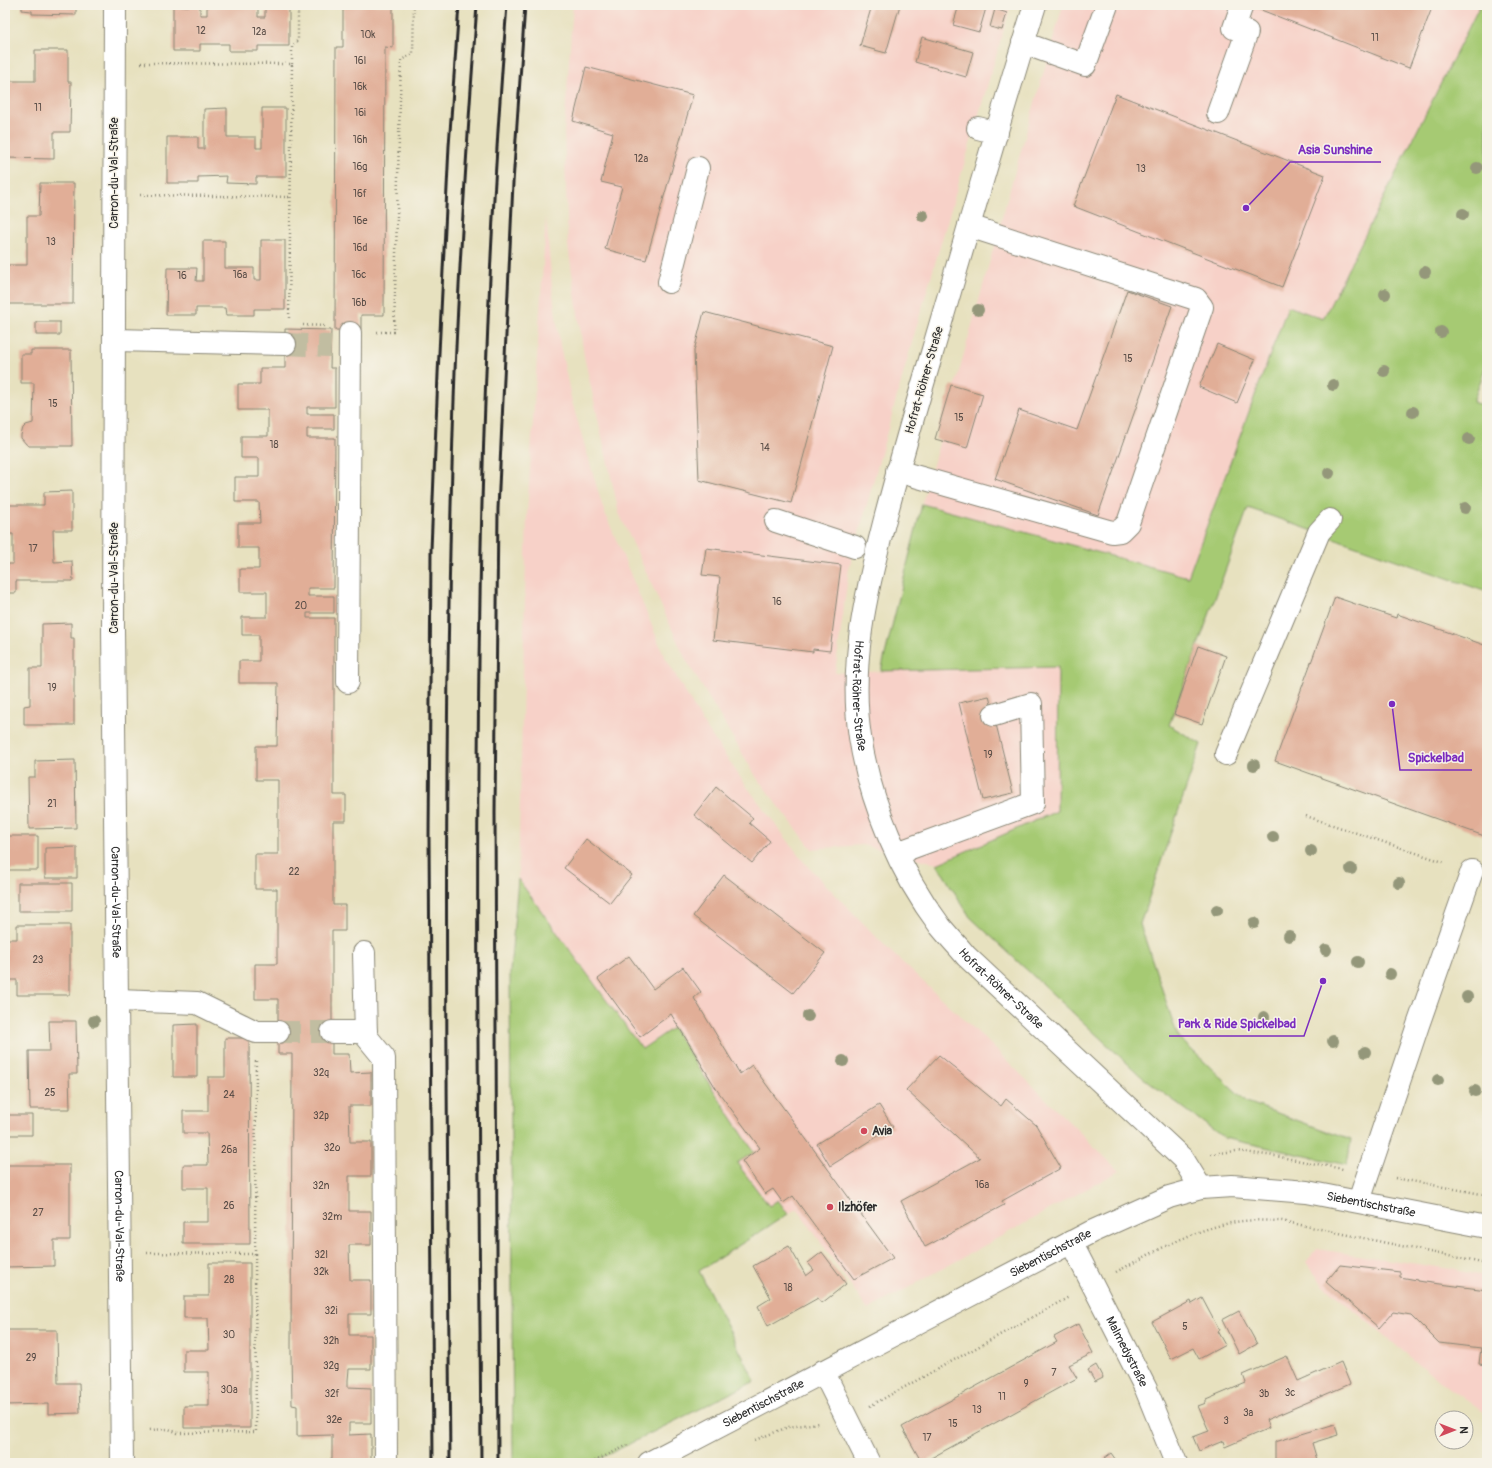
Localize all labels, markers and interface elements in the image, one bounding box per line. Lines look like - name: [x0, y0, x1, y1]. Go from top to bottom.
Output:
- house number: 12: [196, 25, 206, 37]
- house number: 12a: [252, 26, 266, 38]
- house number: 10k: [361, 29, 376, 41]
- house number: 11: [1371, 32, 1379, 44]
- house number: 16l: [354, 55, 366, 67]
- house number: 16k: [353, 81, 368, 93]
- house number: 11: [34, 102, 42, 114]
- house number: 16i: [354, 107, 366, 119]
- street label: Carron-du-Val-Straße: [107, 117, 122, 229]
- house number: 16h: [353, 134, 368, 146]
- callout: Asia Sunshine: [1290, 137, 1381, 162]
- text: Asia Sunshine: [1298, 142, 1373, 158]
- house number: 12a: [634, 153, 648, 165]
- house number: 16g: [353, 161, 367, 173]
- house number: 13: [1136, 163, 1146, 175]
- house number: 16f: [353, 188, 367, 200]
- house number: 16e: [353, 215, 367, 227]
- house number: 13: [46, 236, 56, 248]
- house number: 16d: [353, 242, 367, 254]
- house number: 16a: [233, 269, 248, 281]
- house number: 16c: [352, 269, 366, 281]
- house number: 16: [177, 270, 187, 282]
- house number: 16b: [352, 297, 366, 309]
- street label: Hofrat-Röhrer-Straße: [902, 325, 947, 436]
- house number: 15: [1123, 353, 1133, 365]
- house number: 15: [48, 398, 58, 410]
- house number: 15: [954, 412, 964, 424]
- house number: 18: [270, 439, 278, 451]
- house number: 14: [760, 442, 770, 454]
- street label: Carron-du-Val-Straße: [107, 522, 122, 634]
- house number: 17: [28, 543, 38, 555]
- house number: 16: [772, 596, 782, 608]
- house number: 20: [295, 600, 307, 612]
- street label: Hofrat-Röhrer-Straße: [849, 639, 869, 752]
- house number: 19: [47, 682, 57, 694]
- callout: Spickelbad: [1400, 745, 1472, 770]
- house number: 19: [983, 749, 993, 761]
- text: Spickelbad: [1408, 750, 1464, 766]
- house number: 21: [47, 798, 57, 810]
- street label: Carron-du-Val-Straße: [107, 846, 124, 958]
- house number: 22: [288, 866, 300, 878]
- street label: Hofrat-Röhrer-Straße: [955, 946, 1046, 1032]
- house number: 23: [33, 954, 44, 966]
- callout: Park & Ride Spickelbad: [1169, 1011, 1304, 1036]
- text: Park & Ride Spickelbad: [1178, 1016, 1296, 1032]
- house number: 32q: [313, 1067, 329, 1079]
- house number: 25: [44, 1087, 56, 1099]
- house number: 24: [223, 1089, 235, 1101]
- house number: 32p: [313, 1110, 329, 1122]
- place label: Avia: [872, 1124, 893, 1139]
- marker: Avia: [859, 1126, 869, 1136]
- house number: 32o: [324, 1142, 341, 1154]
- house number: 26a: [221, 1144, 237, 1156]
- street label: Carron-du-Val-Straße: [111, 1170, 127, 1282]
- house number: 16a: [975, 1179, 990, 1191]
- house number: 32n: [313, 1180, 330, 1192]
- street label: Siebentischstraße: [1325, 1189, 1417, 1221]
- house number: 26: [223, 1200, 235, 1212]
- place label: Ilzhöfer: [838, 1200, 878, 1215]
- marker: Ilzhöfer: [825, 1202, 835, 1212]
- house number: 27: [33, 1207, 44, 1219]
- house number: 32m: [322, 1211, 342, 1223]
- street label: Siebentischstraße: [1007, 1226, 1094, 1281]
- house number: 32l: [314, 1249, 328, 1261]
- house number: 32k: [313, 1266, 329, 1278]
- house number: 28: [224, 1274, 234, 1286]
- house number: 18: [784, 1282, 792, 1294]
- house number: 32i: [325, 1305, 338, 1317]
- street label: Malmedystraße: [1102, 1314, 1151, 1390]
- house number: 5: [1182, 1321, 1188, 1333]
- house number: 30: [223, 1329, 235, 1341]
- house number: 32h: [323, 1335, 339, 1347]
- house number: 29: [26, 1352, 36, 1364]
- house number: 32g: [323, 1360, 339, 1372]
- house number: 7: [1051, 1367, 1057, 1379]
- street label: Siebentischstraße: [720, 1376, 807, 1431]
- house number: 9: [1023, 1378, 1029, 1390]
- house number: 30a: [220, 1384, 238, 1396]
- house number: 3c: [1285, 1387, 1295, 1399]
- house number: 32f: [324, 1388, 340, 1400]
- house number: 3b: [1259, 1388, 1269, 1400]
- house number: 11: [998, 1391, 1006, 1403]
- house number: 13: [972, 1404, 982, 1416]
- house number: 3a: [1243, 1407, 1253, 1419]
- north arrow: [1434, 1410, 1474, 1450]
- house number: 32e: [326, 1414, 342, 1426]
- house number: 3: [1223, 1415, 1229, 1427]
- house number: 15: [948, 1418, 958, 1430]
- text: N: [1457, 1426, 1470, 1434]
- house number: 17: [922, 1432, 932, 1444]

